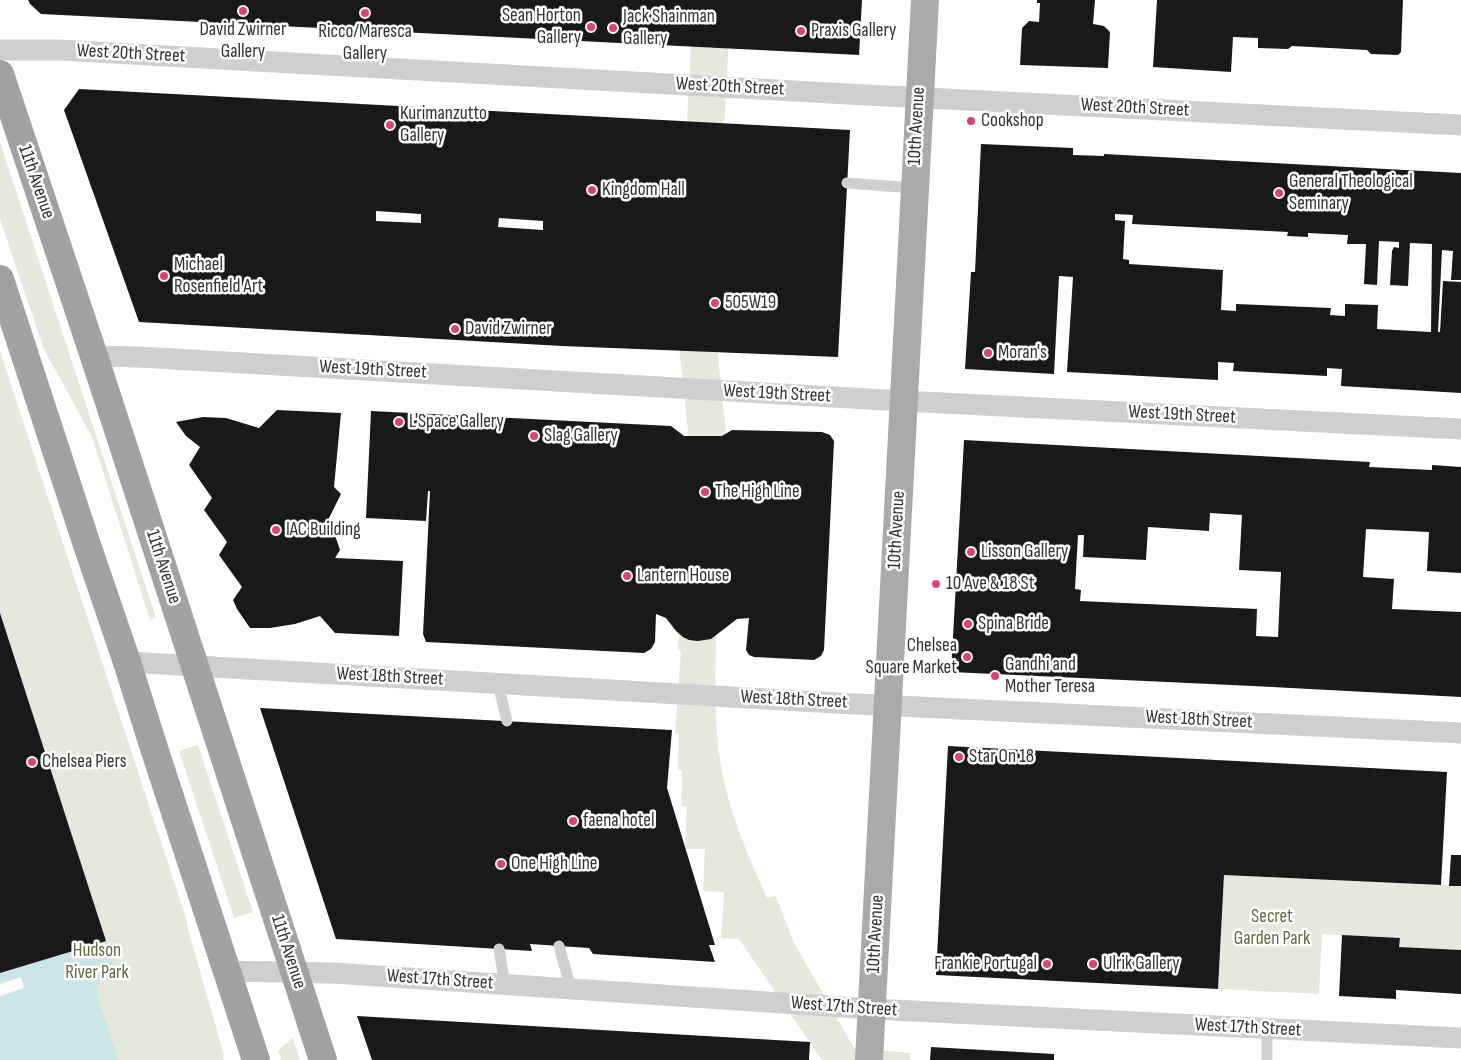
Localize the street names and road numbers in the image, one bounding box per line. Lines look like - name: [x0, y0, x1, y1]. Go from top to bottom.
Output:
- street label: West 20th Street: [76, 40, 186, 68]
- street label: West 20th Street: [675, 73, 785, 101]
- street label: 10th Avenue: [904, 86, 930, 166]
- street label: West 20th Street: [1080, 94, 1190, 122]
- street label: 11th Avenue: [13, 142, 59, 222]
- street label: West 19th Street: [319, 356, 427, 384]
- street label: West 19th Street: [723, 380, 831, 408]
- street label: West 19th Street: [1128, 401, 1236, 429]
- street label: 10th Avenue: [884, 490, 910, 570]
- street label: 11th Avenue: [140, 527, 186, 607]
- street label: West 18th Street: [336, 663, 444, 691]
- street label: West 18th Street: [740, 686, 848, 714]
- street label: West 18th Street: [1145, 706, 1253, 734]
- street label: 10th Avenue: [863, 894, 889, 974]
- street label: 11th Avenue: [265, 912, 311, 992]
- street label: West 17th Street: [386, 965, 494, 995]
- street label: West 17th Street: [790, 992, 898, 1022]
- street label: West 17th Street: [1194, 1014, 1302, 1042]

